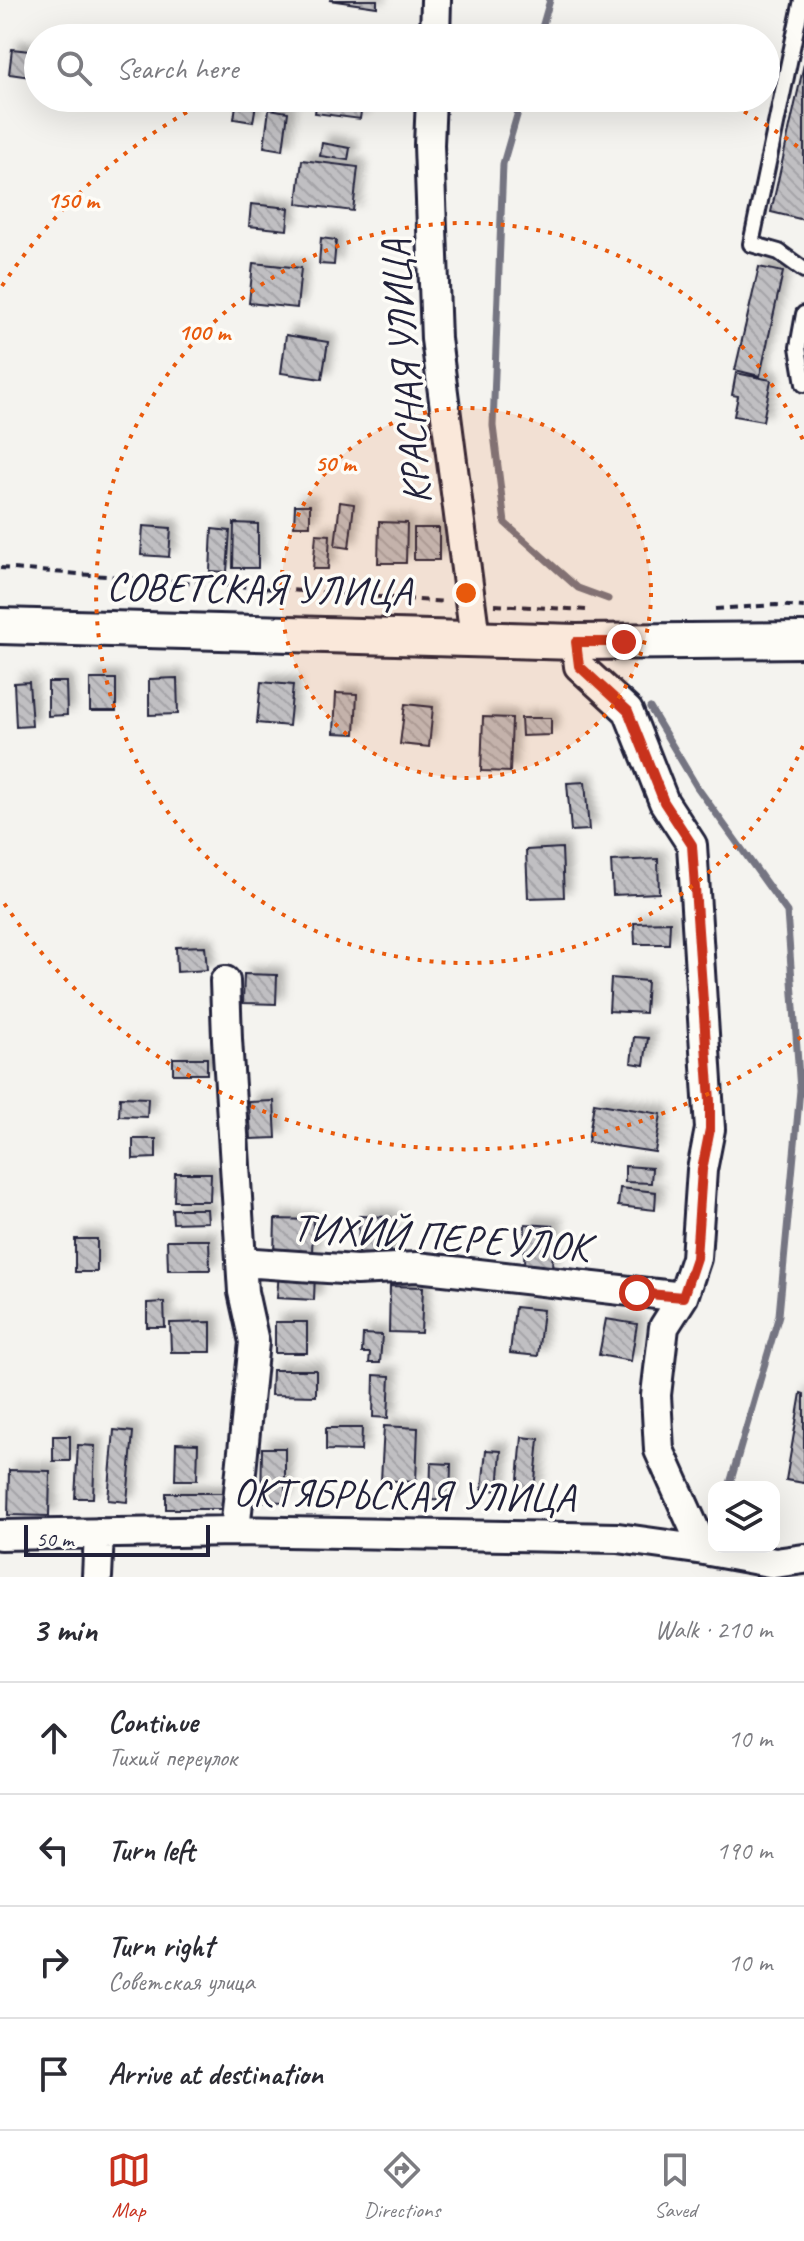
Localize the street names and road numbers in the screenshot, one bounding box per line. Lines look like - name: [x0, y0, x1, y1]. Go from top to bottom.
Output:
- street label: КРАСНАЯ УЛИЦА: [369, 237, 442, 506]
- street label: СОВЕТСКАЯ УЛИЦА: [106, 561, 414, 617]
- street label: ТИХИЙ ПЕРЕУЛОК: [291, 1202, 599, 1273]
- street label: ОКТЯБРЬСКАЯ УЛИЦА: [233, 1467, 577, 1523]

